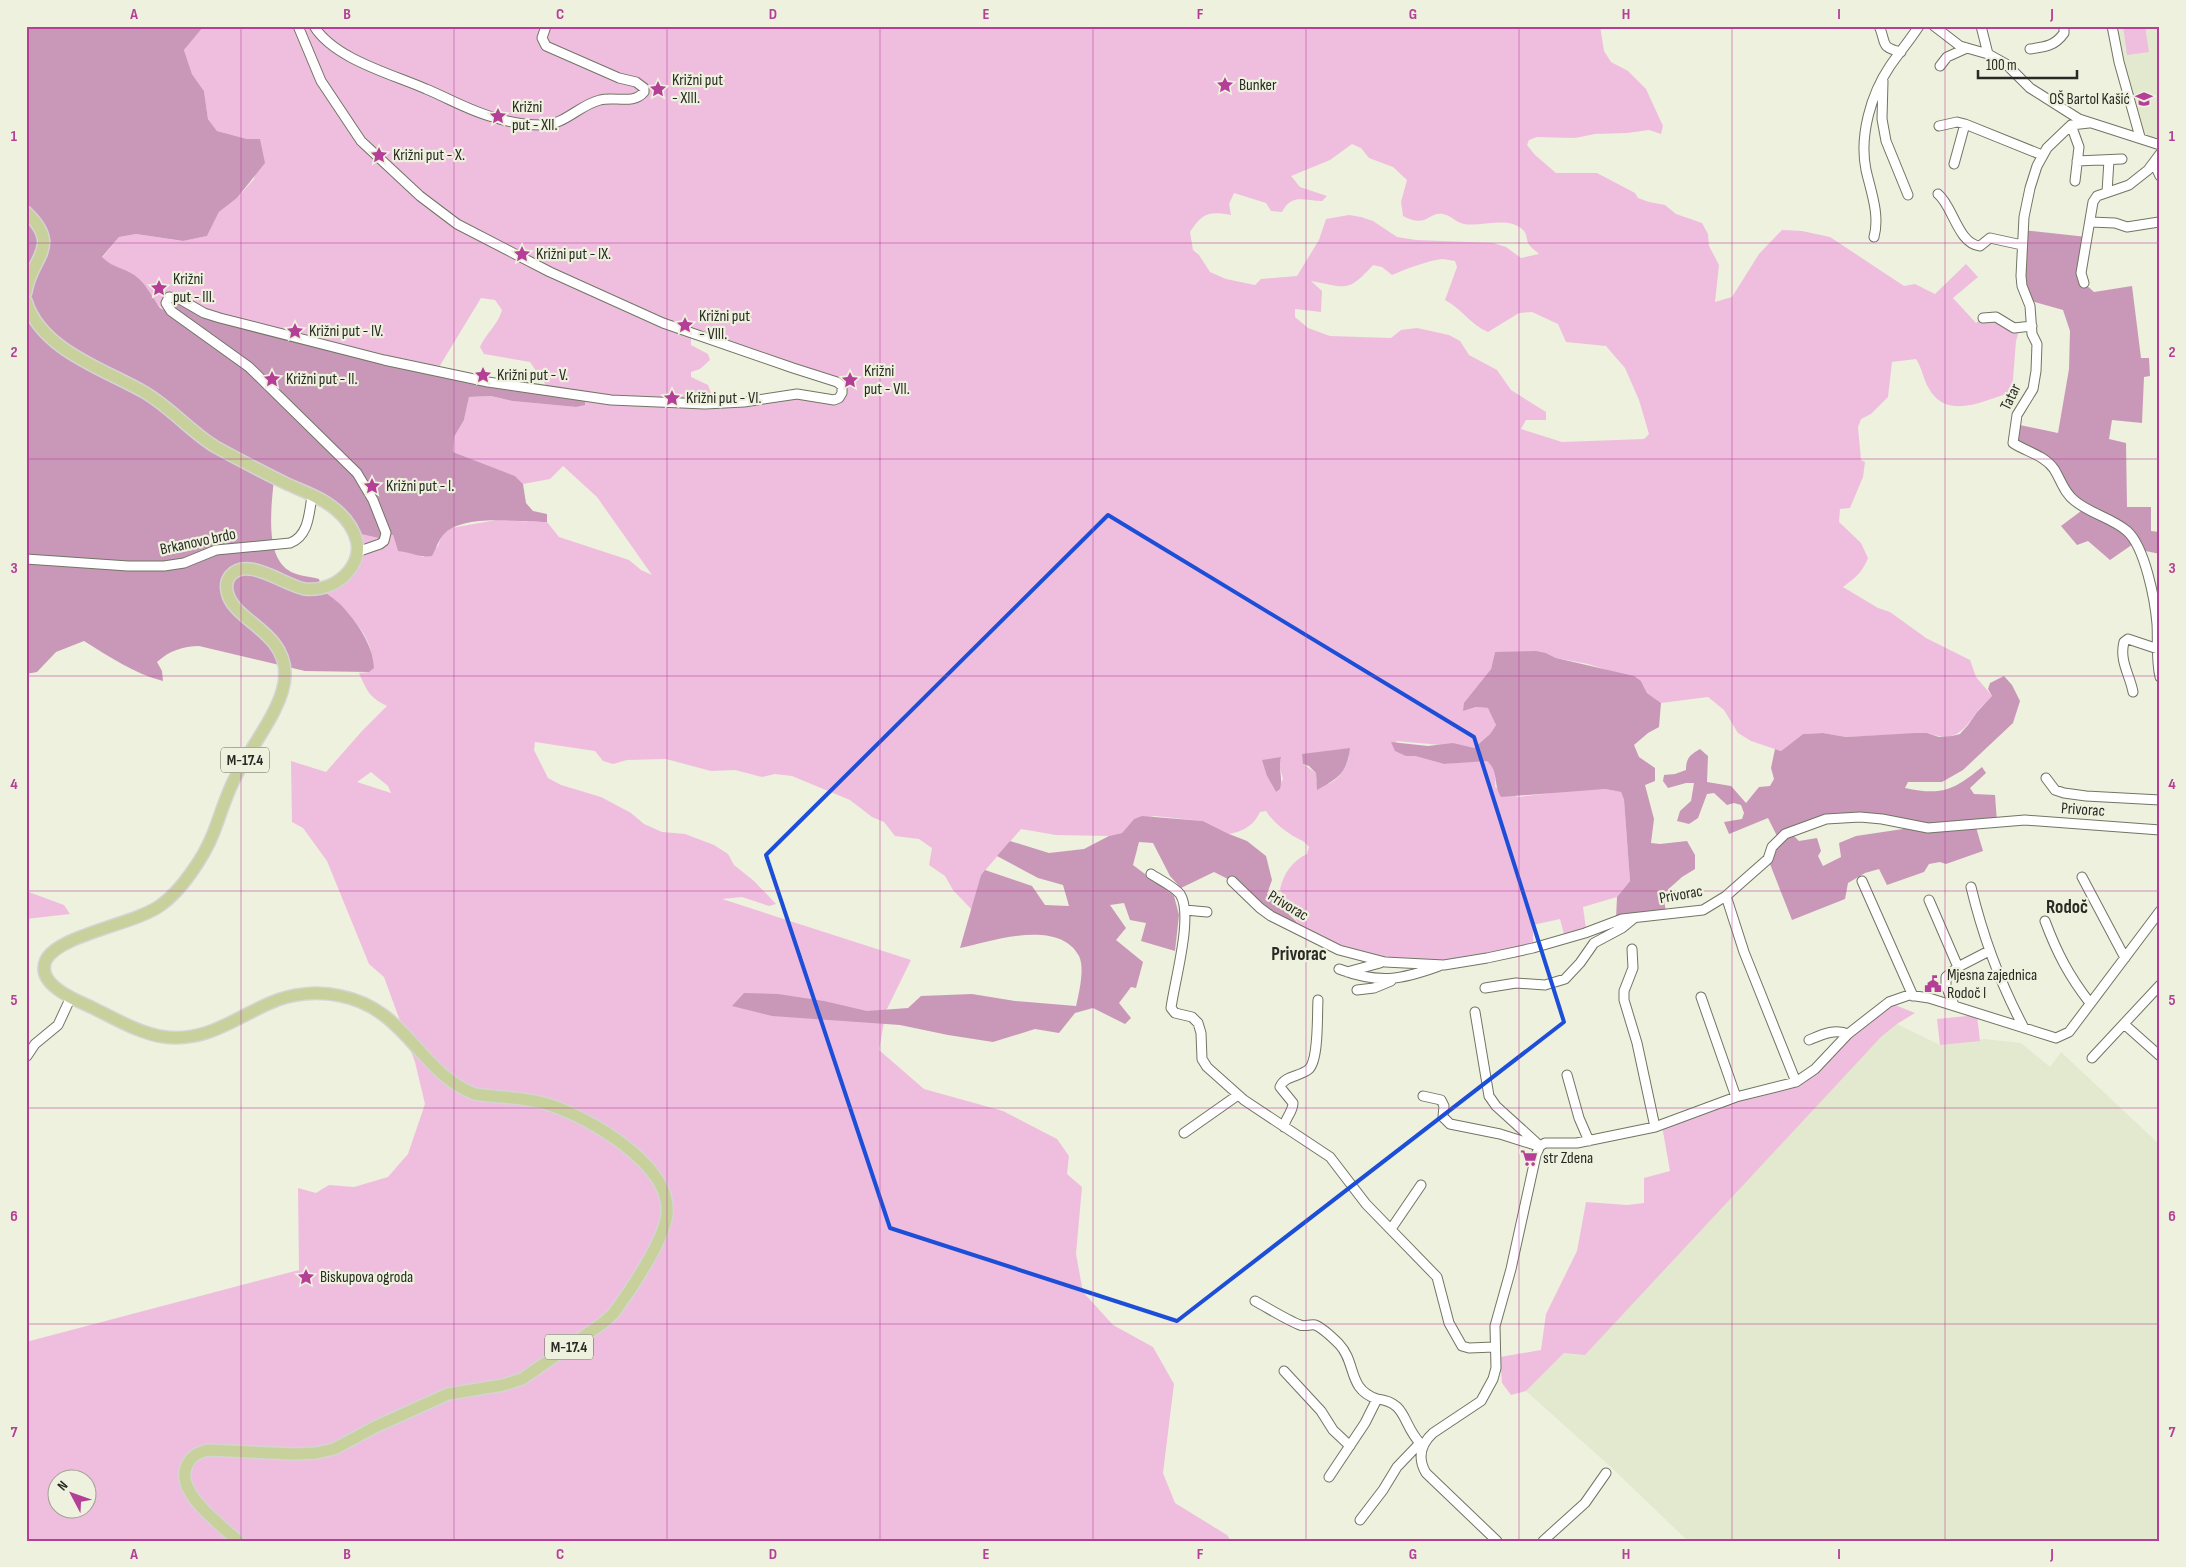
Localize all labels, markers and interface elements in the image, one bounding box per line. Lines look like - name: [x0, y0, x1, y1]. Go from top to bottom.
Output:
- text: A: [129, 5, 138, 24]
- text: B: [343, 5, 351, 24]
- text: C: [556, 5, 564, 24]
- text: D: [769, 5, 777, 24]
- text: E: [983, 5, 990, 24]
- text: F: [1197, 5, 1204, 24]
- text: G: [1409, 5, 1417, 24]
- text: H: [1622, 5, 1630, 24]
- text: I: [1837, 5, 1841, 24]
- text: J: [2049, 5, 2054, 24]
- scale bar: [1978, 48, 2077, 80]
- text: 100 m: [1986, 56, 2017, 75]
- place label: Križni put - XIII.: [672, 71, 723, 108]
- place icon: Bunker: [1215, 75, 1235, 95]
- place label: Bunker: [1239, 76, 1277, 95]
- place icon: Križni put - XIII.: [648, 79, 668, 99]
- school or university icon: OŠ Bartol Kašić: [2134, 89, 2154, 109]
- place label: OŠ Bartol Kašić: [2049, 90, 2130, 109]
- place label: Križni put - XII.: [512, 98, 557, 135]
- place icon: Križni put - XII.: [488, 106, 508, 126]
- text: 1: [11, 127, 18, 146]
- text: 1: [2169, 127, 2176, 146]
- place icon: Križni put - X.: [369, 145, 389, 165]
- place label: Križni put - X.: [393, 146, 465, 165]
- place icon: Križni put - IX.: [512, 244, 532, 264]
- place label: Križni put - IX.: [536, 245, 611, 264]
- place label: Križni put - III.: [173, 270, 215, 307]
- place icon: Križni put - III.: [149, 278, 169, 298]
- place label: Križni put - VIII.: [699, 307, 750, 344]
- place icon: Križni put - VIII.: [675, 315, 695, 335]
- place icon: Križni put - IV.: [285, 321, 305, 341]
- place label: Križni put - IV.: [309, 322, 383, 341]
- text: 2: [10, 343, 18, 362]
- text: 2: [2168, 343, 2176, 362]
- place label: Križni put - VII.: [864, 362, 910, 399]
- place icon: Križni put - V.: [473, 365, 493, 385]
- place label: Križni put - V.: [497, 366, 568, 385]
- place icon: Križni put - II.: [262, 369, 282, 389]
- place label: Križni put - II.: [286, 370, 358, 389]
- place icon: Križni put - VII.: [840, 370, 860, 390]
- street label: Tatar: [1997, 380, 2026, 413]
- place icon: Križni put - VI.: [662, 388, 682, 408]
- place label: Križni put - VI.: [686, 389, 761, 408]
- place icon: Križni put - I.: [362, 476, 382, 496]
- place label: Križni put - I.: [386, 477, 454, 496]
- street label: Brkanovo brdo: [158, 525, 238, 559]
- text: 3: [10, 559, 18, 578]
- text: 3: [2168, 559, 2176, 578]
- road number: M-17.4: [221, 748, 269, 772]
- text: 4: [10, 775, 18, 794]
- text: 4: [2168, 775, 2176, 794]
- street label: Privorac: [2060, 799, 2106, 821]
- street label: Privorac: [1658, 882, 1704, 908]
- street label: Privorac: [1264, 887, 1312, 925]
- district label: Rodoč: [2046, 896, 2088, 919]
- district label: Privorac: [1271, 943, 1327, 966]
- place label: Mjesna zajednica Rodoč I: [1947, 966, 2037, 1003]
- public building icon: Mjesna zajednica Rodoč I: [1923, 974, 1943, 994]
- text: 5: [10, 991, 18, 1010]
- text: 5: [2168, 991, 2176, 1010]
- supermarket icon: str Zdena: [1519, 1148, 1539, 1168]
- place label: str Zdena: [1543, 1149, 1593, 1168]
- text: 6: [10, 1207, 18, 1226]
- text: 6: [2168, 1207, 2176, 1226]
- place icon: Biskupova ogroda: [296, 1267, 316, 1287]
- place label: Biskupova ogroda: [320, 1268, 413, 1287]
- road number: M-17.4: [545, 1334, 593, 1360]
- text: 7: [11, 1423, 18, 1442]
- text: 7: [2169, 1423, 2176, 1442]
- north arrow: [48, 1470, 98, 1520]
- text: N: [54, 1477, 71, 1494]
- text: A: [129, 1545, 138, 1564]
- text: B: [343, 1545, 351, 1564]
- text: C: [556, 1545, 564, 1564]
- text: D: [769, 1545, 777, 1564]
- text: E: [983, 1545, 990, 1564]
- text: F: [1197, 1545, 1204, 1564]
- text: G: [1409, 1545, 1417, 1564]
- text: H: [1622, 1545, 1630, 1564]
- text: I: [1837, 1545, 1841, 1564]
- text: J: [2049, 1545, 2054, 1564]

